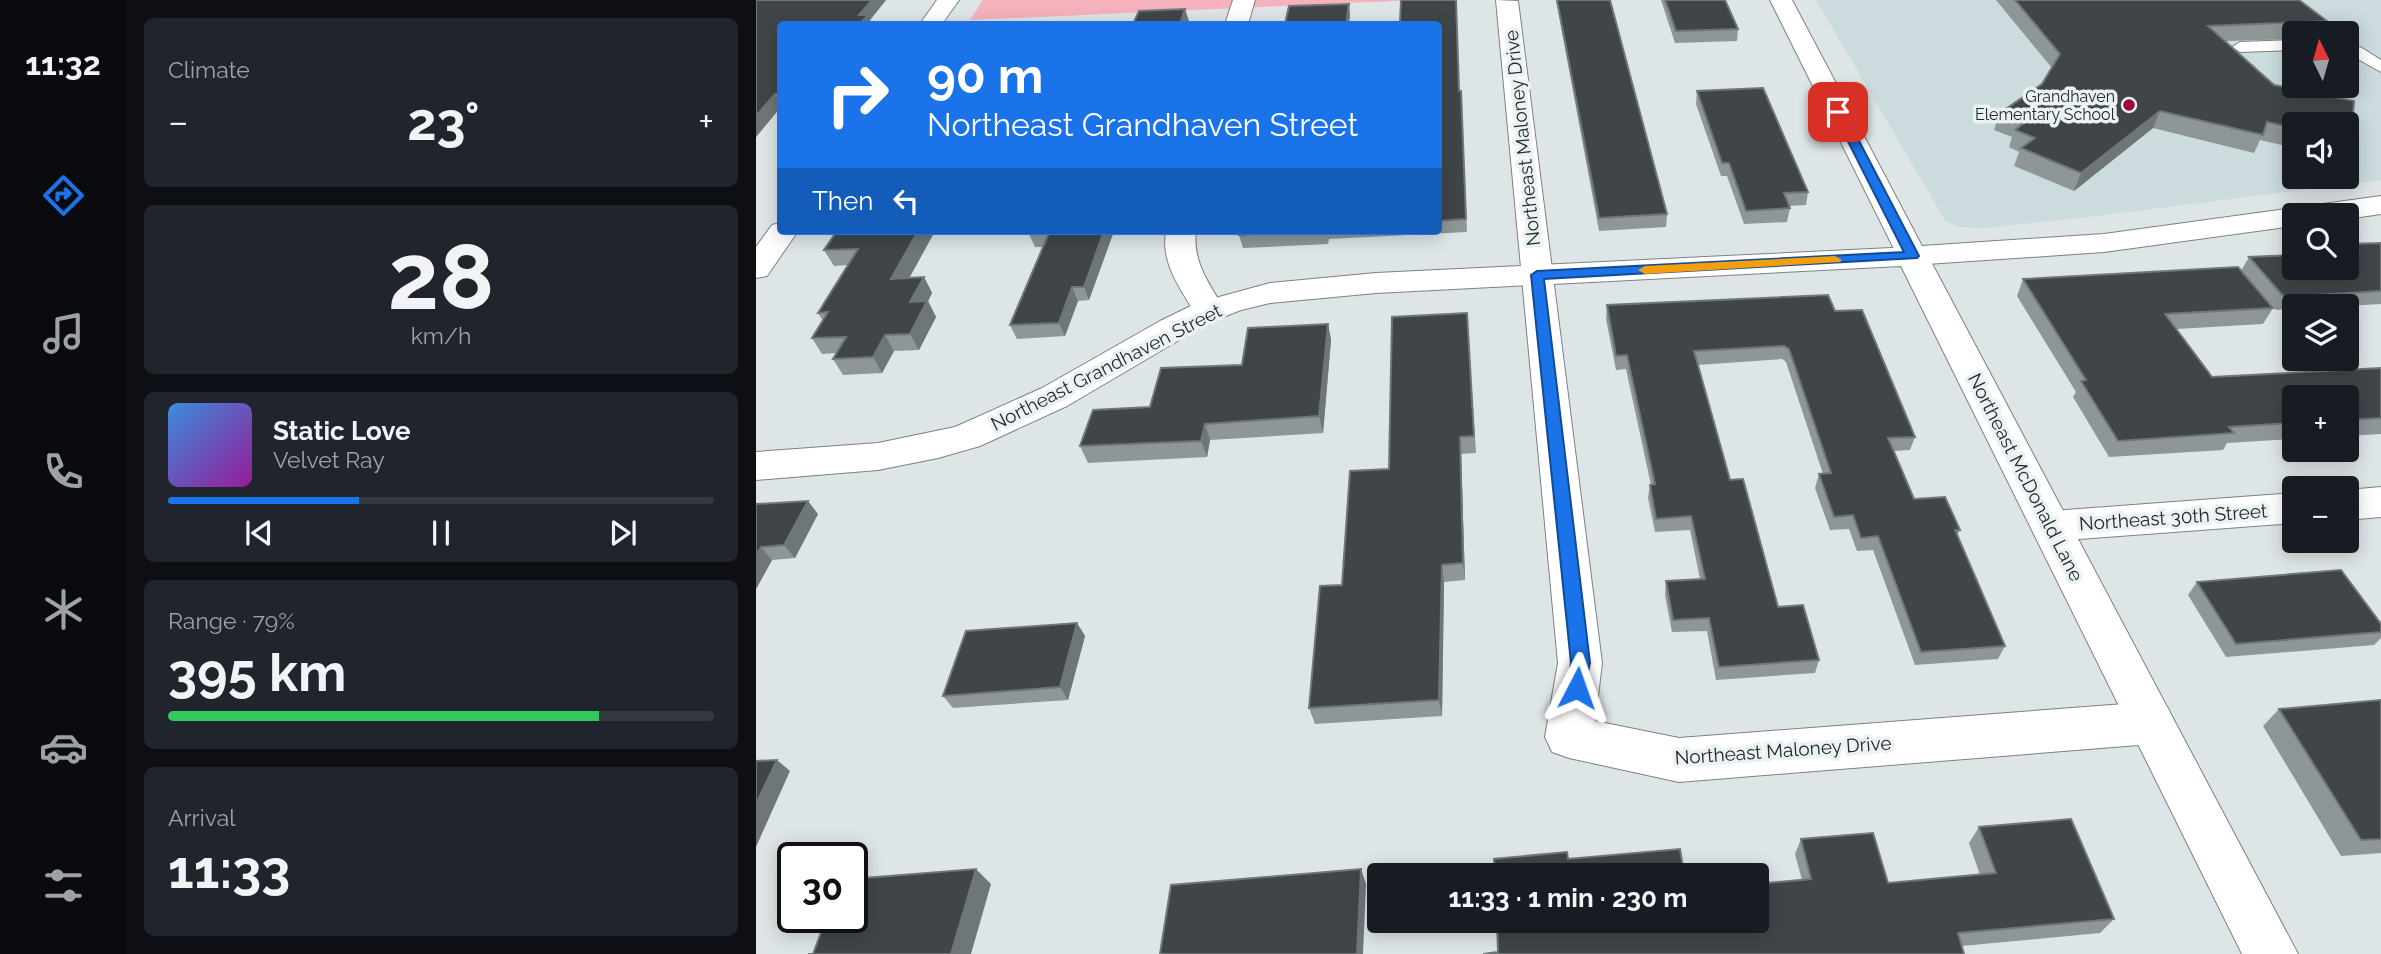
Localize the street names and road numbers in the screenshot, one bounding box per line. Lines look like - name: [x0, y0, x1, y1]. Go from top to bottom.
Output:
- street label: Northeast Maloney Drive: [1500, 29, 1544, 247]
- street label: Northeast Grandhaven Street: [987, 299, 1226, 435]
- street label: Northeast McDonald Lane: [1964, 369, 2088, 585]
- street label: Northeast 30th Street: [2078, 499, 2268, 535]
- street label: Northeast Maloney Drive: [1674, 731, 1892, 769]

